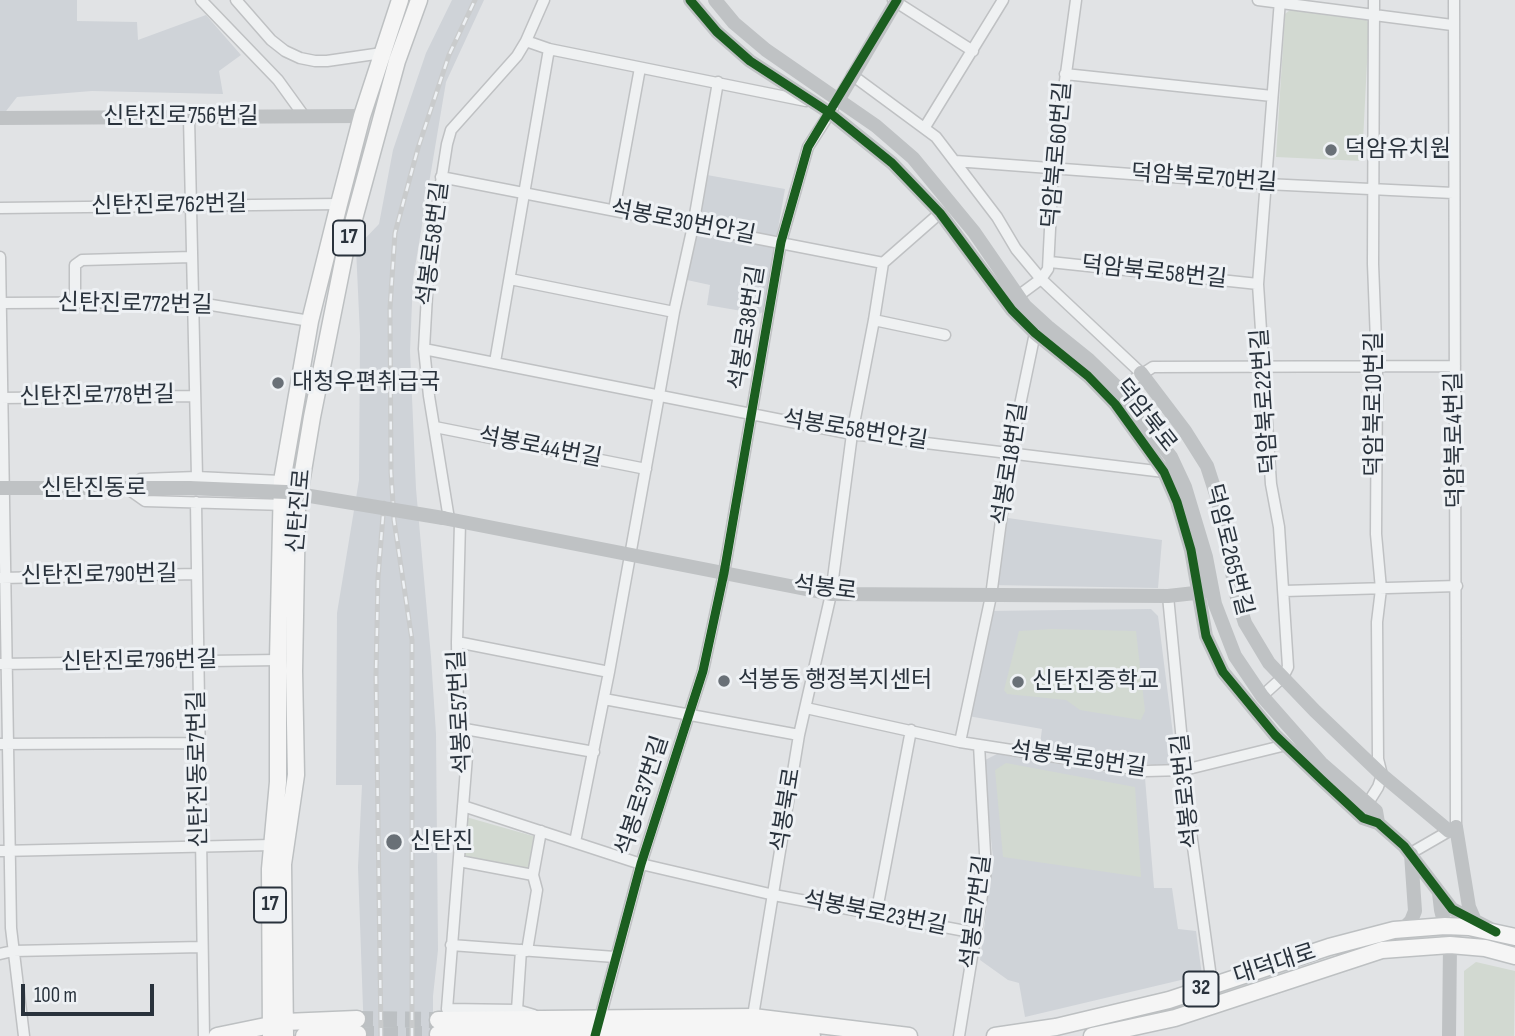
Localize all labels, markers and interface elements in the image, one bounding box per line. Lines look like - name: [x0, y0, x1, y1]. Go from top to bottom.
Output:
- street label: 덕암북로60번길: [1038, 80, 1078, 230]
- street label: 신탄진로756번길: [103, 103, 259, 131]
- place label: 덕암유치원: [1345, 136, 1451, 164]
- marker: 덕암유치원: [1323, 142, 1339, 158]
- street label: 덕암북로70번길: [1130, 160, 1278, 198]
- street label: 석봉로58번길: [413, 180, 455, 308]
- street label: 신탄진로762번길: [91, 191, 247, 221]
- street label: 석봉로30번안길: [608, 195, 758, 251]
- road number: 17: [333, 220, 365, 256]
- street label: 덕암북로58번길: [1080, 252, 1228, 294]
- street label: 석봉로38번길: [725, 264, 771, 392]
- street label: 신탄진로772번길: [57, 290, 213, 320]
- street label: 덕암북로22번길: [1247, 327, 1285, 475]
- street label: 덕암북로10번길: [1361, 331, 1389, 477]
- place label: 대청우편취급국: [292, 369, 440, 397]
- street label: 덕암북로4번길: [1441, 371, 1471, 509]
- street label: 덕암북로: [1108, 374, 1182, 458]
- marker: 대청우편취급국: [270, 375, 286, 391]
- street label: 신탄진로778번길: [19, 382, 175, 412]
- street label: 석봉로18번길: [988, 401, 1034, 527]
- street label: 석봉로58번안길: [781, 406, 929, 456]
- street label: 석봉로44번길: [476, 423, 604, 473]
- street label: 신탄진로: [283, 468, 317, 554]
- street label: 신탄진동로: [41, 475, 147, 503]
- street label: 덕암로265번길: [1198, 481, 1258, 619]
- street label: 신탄진로790번길: [20, 561, 178, 591]
- street label: 석봉로: [792, 571, 858, 607]
- street label: 신탄진로796번길: [61, 647, 217, 677]
- street label: 석봉로57번길: [444, 649, 478, 775]
- place label: 석봉동 행정복지센터: [738, 667, 932, 695]
- place label: 신탄진중학교: [1032, 668, 1159, 696]
- marker: 석봉동 행정복지센터: [716, 673, 732, 689]
- marker: 신탄진중학교: [1010, 674, 1026, 690]
- street label: 신탄진동로7번길: [184, 690, 214, 848]
- street label: 석봉로37번길: [611, 732, 675, 860]
- street label: 석봉로3번길: [1167, 732, 1207, 850]
- street label: 석봉북로9번길: [1008, 737, 1148, 783]
- street label: 석봉북로: [767, 766, 807, 854]
- place label: 신탄진: [410, 828, 473, 856]
- marker: 신탄진: [384, 832, 404, 852]
- street label: 석봉로7번길: [956, 853, 998, 971]
- street label: 석봉북로23번길: [801, 887, 949, 941]
- road number: 17: [254, 888, 286, 922]
- street label: 대덕대로: [1230, 939, 1320, 991]
- scale bar: [24, 970, 158, 1014]
- road number: 32: [1184, 972, 1218, 1006]
- text: 100 m: [34, 983, 77, 1008]

